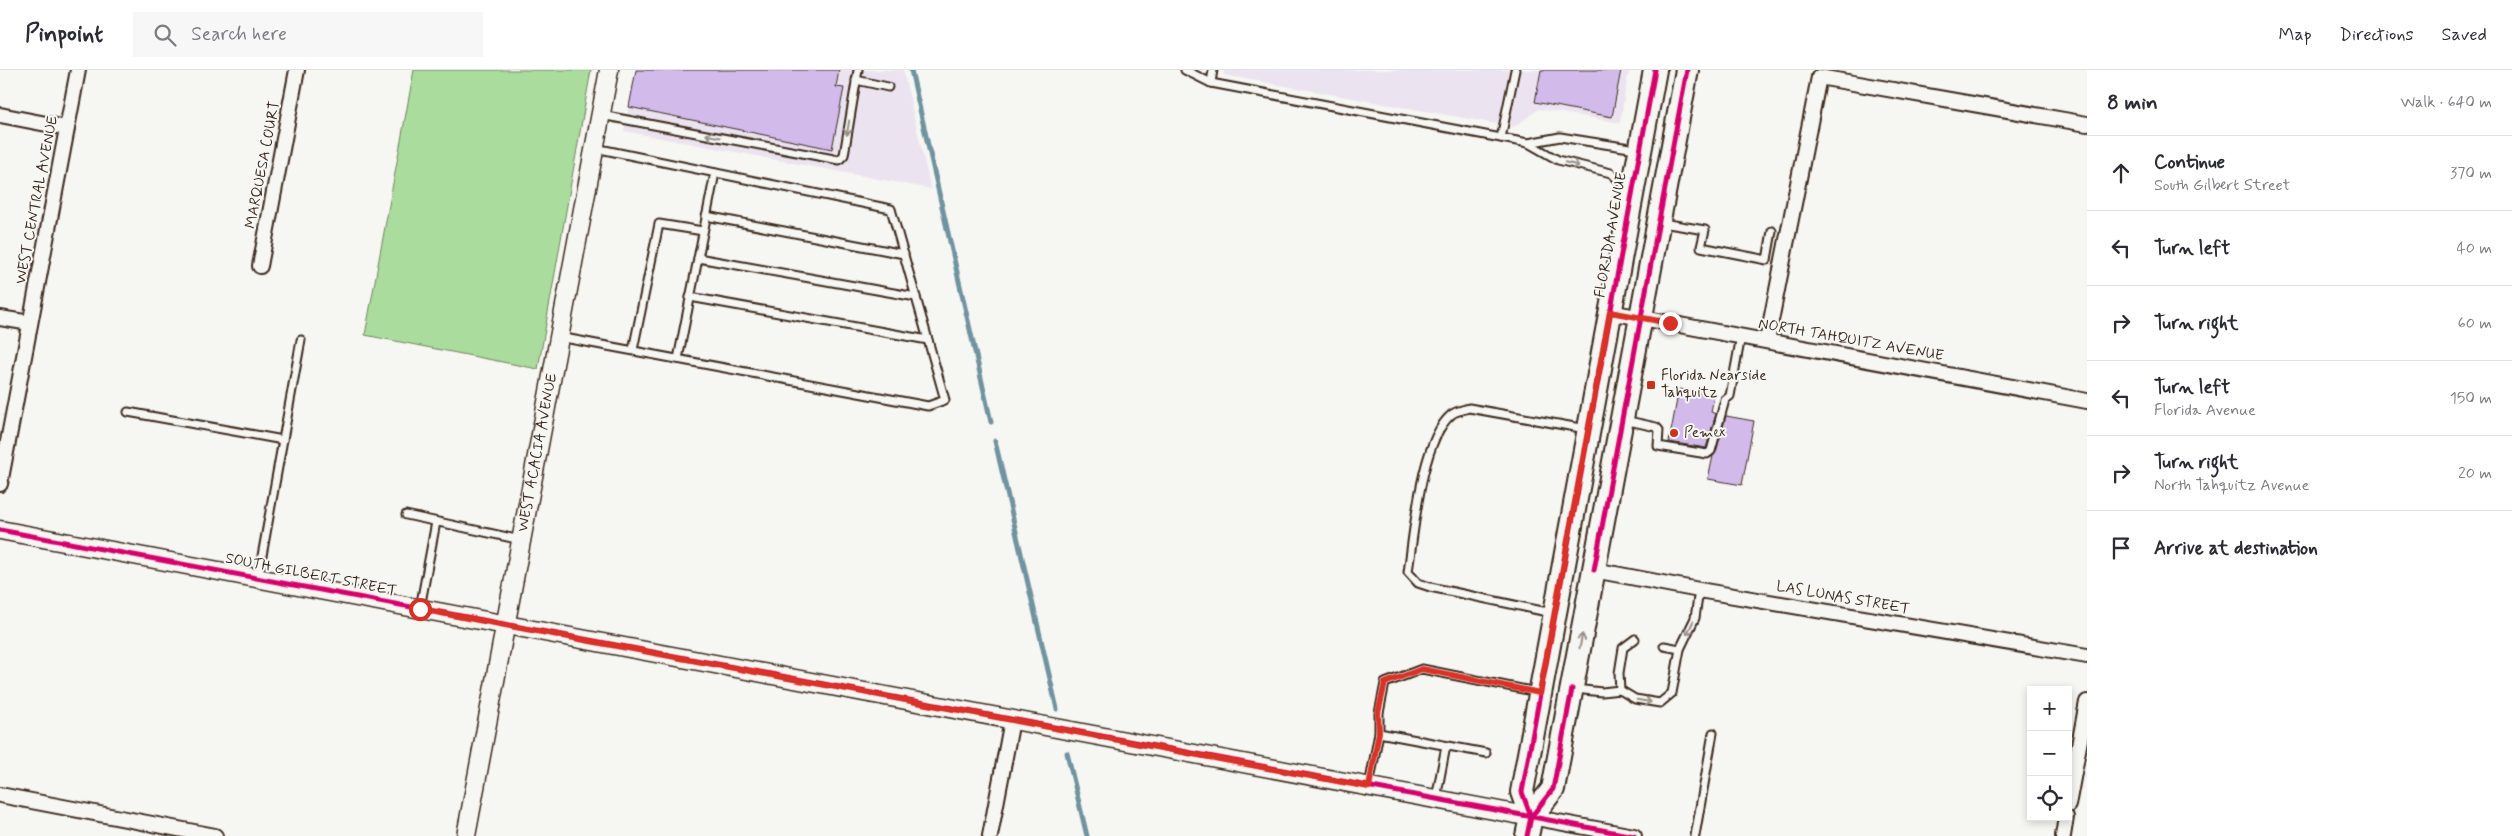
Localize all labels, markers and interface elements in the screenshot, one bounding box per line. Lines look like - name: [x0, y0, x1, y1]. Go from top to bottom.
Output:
- search box: [133, 12, 483, 57]
- text: Pinpoint: [25, 19, 103, 50]
- icon: search: [151, 21, 179, 49]
- text: Search here: [191, 22, 287, 47]
- text: Map: [2279, 23, 2312, 47]
- text: Directions: [2340, 23, 2414, 47]
- text: Saved: [2442, 23, 2487, 47]
- text: 8 min: [2107, 89, 2158, 117]
- text: Walk · 640 m: [2401, 92, 2492, 113]
- street label: MARQUESA COURT: [241, 99, 285, 230]
- street label: WEST CENTRAL AVENUE: [11, 114, 63, 286]
- one-way arrow: [843, 120, 853, 136]
- one-way arrow: [705, 130, 721, 140]
- text: Continue: [2154, 150, 2225, 175]
- icon: ahead: [2107, 159, 2135, 187]
- one-way arrow: [1564, 160, 1580, 169]
- text: 370 m: [2450, 163, 2492, 184]
- street label: FLORIDA AVENUE: [1590, 171, 1632, 299]
- text: South Gilbert Street: [2154, 175, 2290, 196]
- icon: left: [2107, 234, 2135, 262]
- text: Turn left: [2154, 236, 2230, 261]
- text: 40 m: [2456, 238, 2492, 259]
- icon: right: [2107, 309, 2135, 337]
- text: Turn right: [2154, 311, 2238, 336]
- route end: [1659, 312, 1682, 335]
- text: 60 m: [2458, 313, 2492, 334]
- street label: NORTH TAHQUITZ AVENUE: [1757, 314, 1945, 366]
- place label: Florida Nearside Tahquitz: [1661, 366, 1767, 403]
- street label: WEST ACACIA AVENUE: [513, 371, 562, 534]
- text: Turn left: [2154, 375, 2230, 400]
- marker: Florida Nearside Tahquitz: [1645, 379, 1657, 391]
- icon: left: [2107, 384, 2135, 412]
- text: 150 m: [2450, 388, 2492, 409]
- text: Florida Avenue: [2154, 400, 2256, 421]
- place label: Pemex: [1684, 423, 1726, 443]
- marker: Pemex: [1668, 427, 1680, 439]
- text: Turn right: [2154, 450, 2238, 475]
- icon: right: [2107, 459, 2135, 487]
- text: 20 m: [2458, 463, 2492, 484]
- text: North Tahquitz Avenue: [2154, 475, 2309, 496]
- icon: arrive: [2107, 534, 2135, 562]
- text: Arrive at destination: [2154, 536, 2318, 561]
- street label: SOUTH GILBERT STREET: [223, 549, 399, 601]
- street label: LAS LUNAS STREET: [1775, 576, 1911, 620]
- route start: [409, 598, 432, 621]
- one-way arrow: [1685, 620, 1694, 635]
- one-way arrow: [1576, 634, 1586, 650]
- map controls: [2027, 686, 2072, 821]
- button: +: [2027, 686, 2072, 731]
- one-way arrow: [1636, 696, 1652, 706]
- button: −: [2027, 731, 2072, 776]
- button: locate: [2027, 776, 2072, 821]

